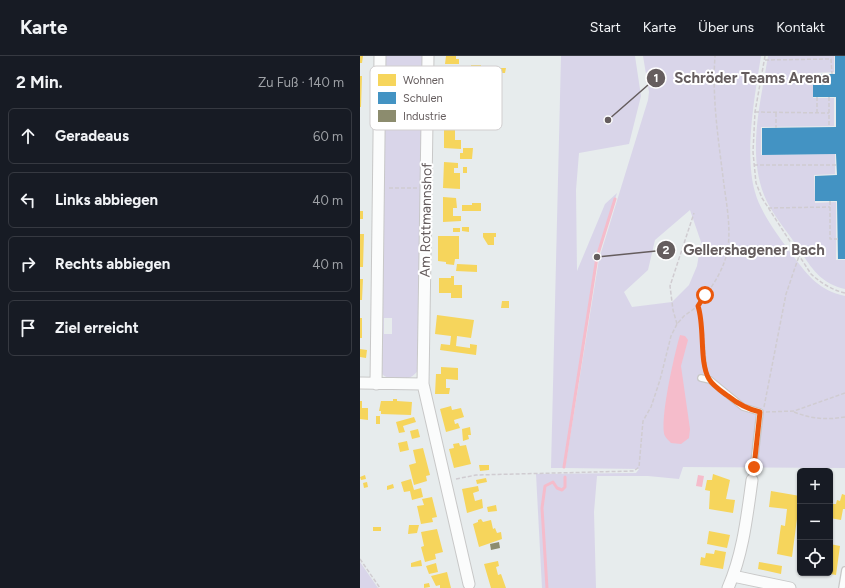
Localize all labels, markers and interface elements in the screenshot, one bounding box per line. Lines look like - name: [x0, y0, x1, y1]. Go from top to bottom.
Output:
- text: Karte: [20, 16, 67, 39]
- text: Start: [590, 19, 621, 36]
- text: Karte: [643, 19, 676, 36]
- text: Über uns: [698, 19, 754, 36]
- text: Kontakt: [776, 19, 825, 36]
- callout: Schröder Teams Arena: [646, 65, 838, 92]
- legend: [370, 66, 502, 130]
- text: Schröder Teams Arena: [674, 69, 830, 87]
- text: 1: [653, 71, 659, 85]
- text: 2 Min.: [16, 72, 63, 92]
- text: Wohnen: [403, 74, 444, 87]
- text: Zu Fuß · 140 m: [258, 75, 344, 90]
- text: Schulen: [403, 92, 443, 105]
- text: Industrie: [403, 110, 446, 123]
- icon: ahead: [17, 125, 39, 147]
- text: Geradeaus: [55, 127, 129, 145]
- text: 60 m: [313, 129, 343, 144]
- street label: Am Rottmannshof: [417, 162, 436, 277]
- icon: left: [17, 189, 39, 211]
- text: Links abbiegen: [55, 191, 158, 209]
- text: 40 m: [312, 193, 343, 208]
- callout: Gellershagener Bach: [656, 237, 833, 264]
- text: Gellershagener Bach: [683, 241, 825, 259]
- text: 2: [663, 243, 670, 257]
- icon: right: [17, 253, 39, 275]
- text: Rechts abbiegen: [55, 255, 170, 273]
- text: 40 m: [312, 257, 343, 272]
- route start: [696, 286, 714, 304]
- icon: arrive: [17, 317, 39, 339]
- text: Ziel erreicht: [55, 319, 139, 337]
- route end: [745, 458, 763, 476]
- map controls: [797, 468, 833, 576]
- button: +: [797, 468, 833, 504]
- button: −: [797, 504, 833, 540]
- button: locate: [797, 540, 833, 576]

